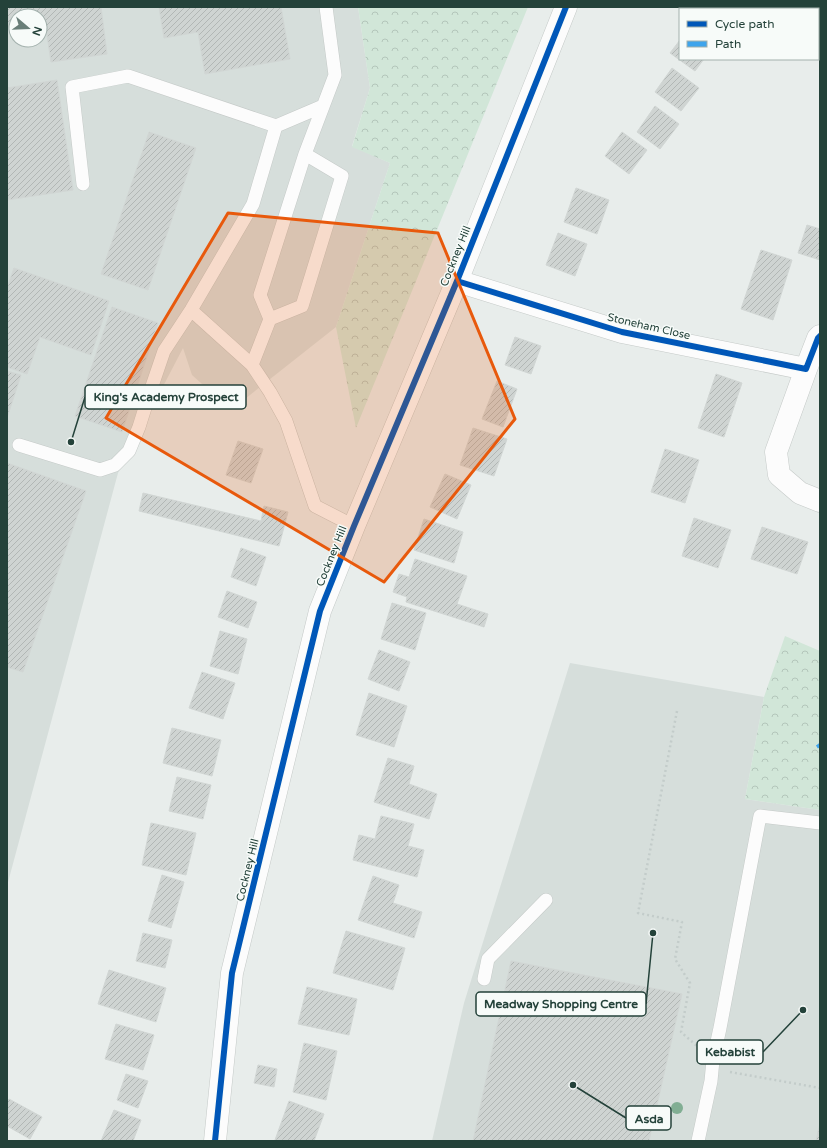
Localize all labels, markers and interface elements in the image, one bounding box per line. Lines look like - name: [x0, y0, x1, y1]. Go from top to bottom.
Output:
- north arrow: [8, 8, 48, 48]
- legend: [679, 8, 819, 60]
- text: Cycle path: [715, 17, 774, 31]
- text: N: [29, 25, 45, 37]
- text: Path: [715, 37, 741, 51]
- street label: Cockney Hill: [437, 224, 473, 288]
- street label: Stoneham Close: [606, 311, 692, 342]
- callout: King's Academy Prospect: [85, 385, 246, 409]
- text: King's Academy Prospect: [93, 390, 239, 405]
- street label: Cockney Hill: [313, 524, 349, 588]
- street label: Cockney Hill: [233, 837, 262, 903]
- callout: Meadway Shopping Centre: [476, 992, 646, 1016]
- text: Meadway Shopping Centre: [484, 997, 638, 1012]
- callout: Kebabist: [697, 1040, 763, 1064]
- text: Kebabist: [705, 1045, 755, 1059]
- callout: Asda: [626, 1106, 671, 1130]
- text: Asda: [634, 1112, 664, 1126]

